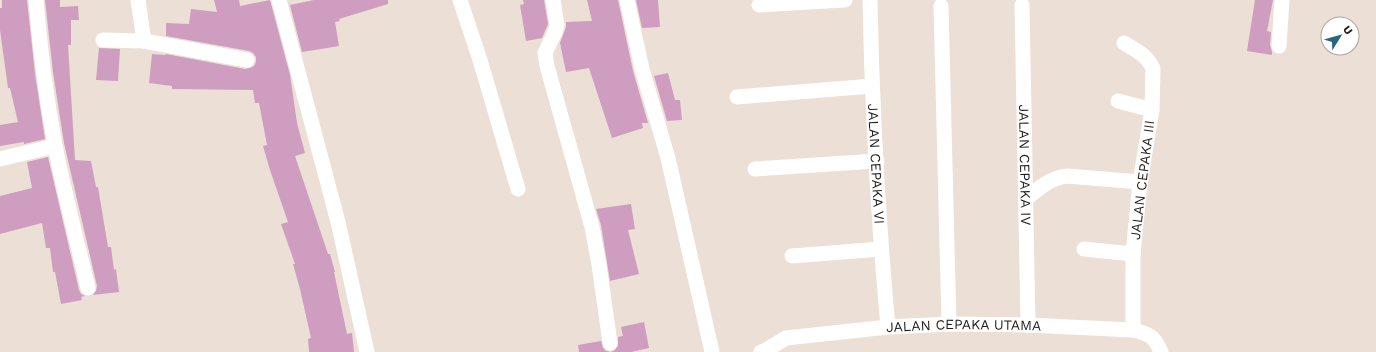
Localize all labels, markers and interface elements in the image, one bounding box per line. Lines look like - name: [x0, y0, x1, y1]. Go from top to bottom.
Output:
- north arrow: [1320, 16, 1360, 56]
- text: U: [1340, 23, 1355, 37]
- street label: JALAN CEPAKA VI: [865, 103, 888, 225]
- street label: JALAN CEPAKA IV: [1016, 104, 1034, 226]
- street label: JALAN CEPAKA III: [1127, 119, 1157, 241]
- street label: JALAN CEPAKA UTAMA: [886, 316, 1042, 335]

